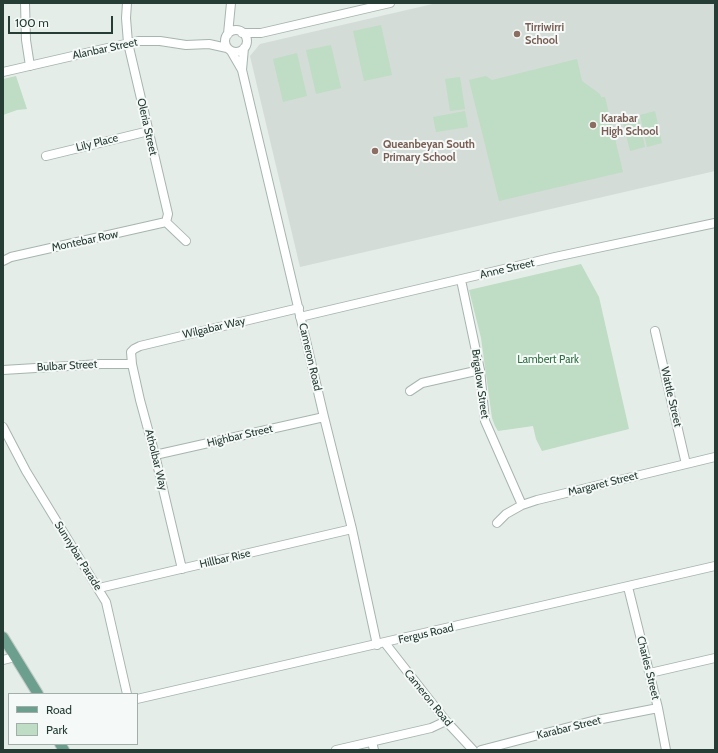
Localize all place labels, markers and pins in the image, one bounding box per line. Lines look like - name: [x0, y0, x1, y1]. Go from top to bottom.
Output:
- place label: Tirriwirri School: [525, 21, 564, 47]
- marker: Tirriwirri School: [512, 29, 522, 39]
- place label: Karabar High School: [601, 112, 658, 138]
- marker: Karabar High School: [588, 120, 598, 130]
- place label: Queanbeyan South Primary School: [383, 138, 475, 164]
- marker: Queanbeyan South Primary School: [370, 146, 380, 156]

